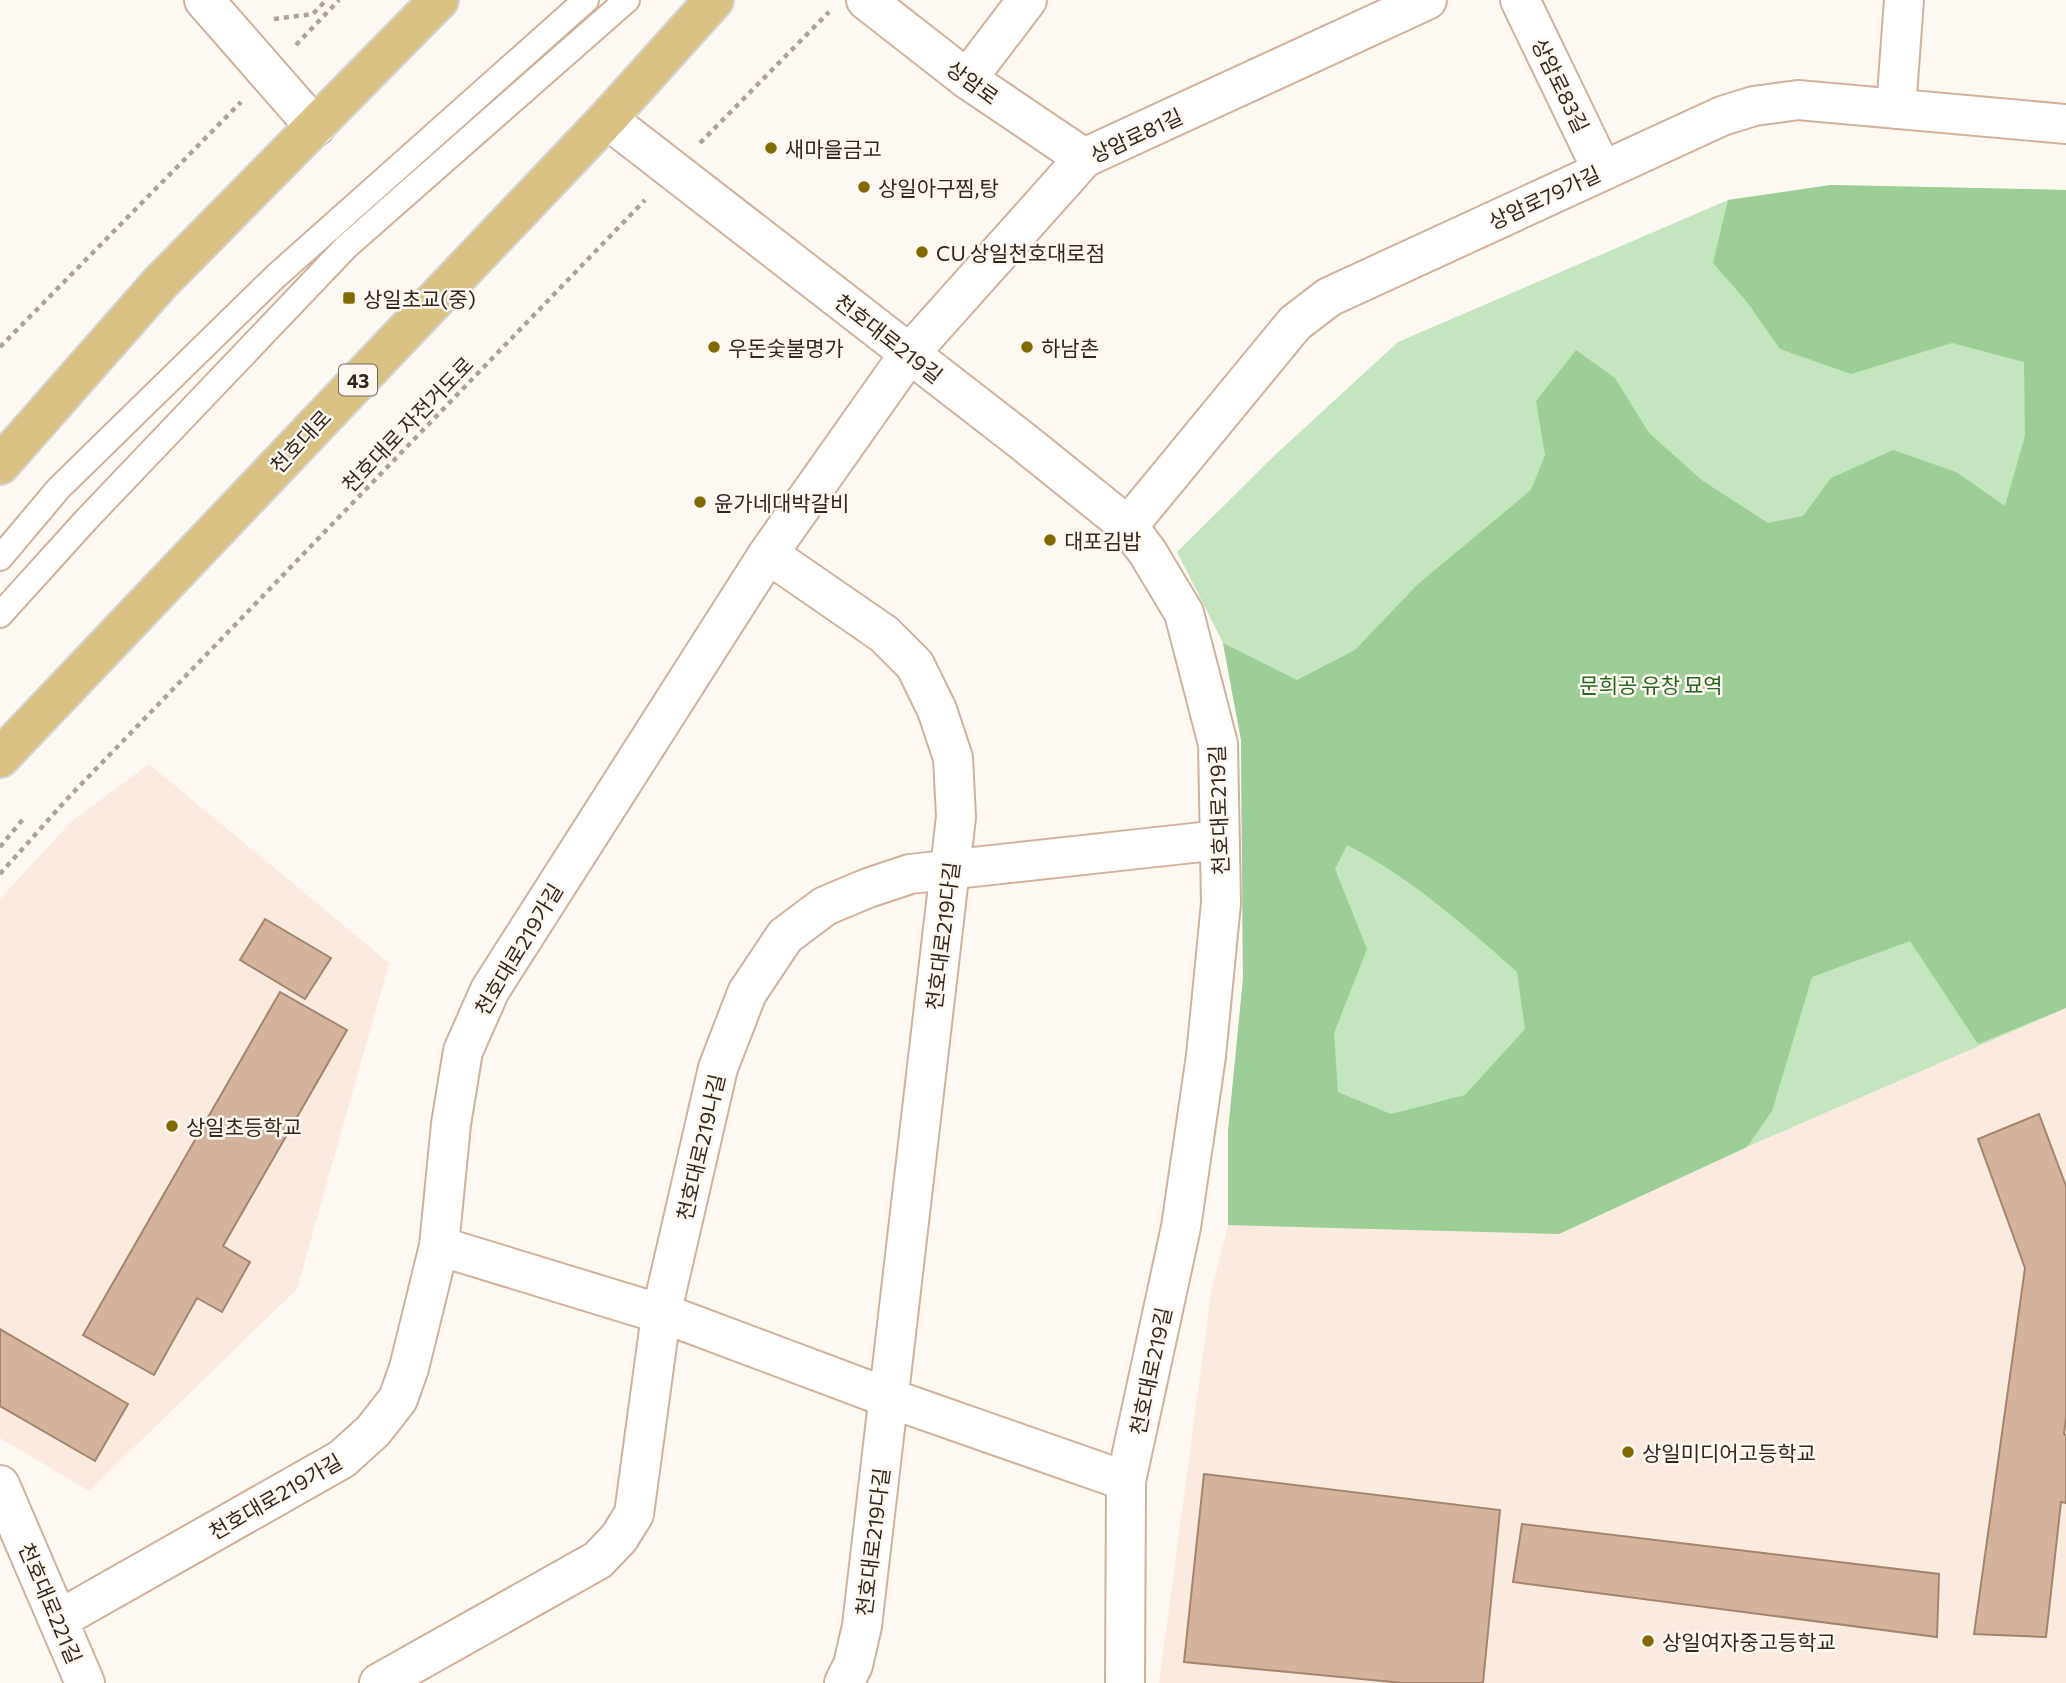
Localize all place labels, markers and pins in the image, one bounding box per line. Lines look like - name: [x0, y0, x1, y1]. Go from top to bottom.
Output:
- place label: 새마을금고: [785, 136, 882, 161]
- marker: 새마을금고: [763, 140, 779, 156]
- place label: 상일아구찜,탕: [878, 175, 999, 200]
- marker: 상일아구찜,탕: [856, 179, 872, 195]
- place label: CU 상일천호대로점: [936, 240, 1105, 265]
- marker: CU 상일천호대로점: [914, 244, 930, 260]
- place label: 상일초교(중): [363, 286, 476, 311]
- marker: 상일초교(중): [341, 290, 357, 306]
- place label: 우돈숯불명가: [728, 335, 844, 360]
- place label: 하남촌: [1041, 335, 1099, 360]
- marker: 우돈숯불명가: [706, 339, 722, 355]
- marker: 하남촌: [1019, 339, 1035, 355]
- place label: 윤가네대박갈비: [714, 490, 849, 515]
- marker: 윤가네대박갈비: [692, 494, 708, 510]
- place label: 대포김밥: [1064, 528, 1141, 553]
- marker: 대포김밥: [1042, 532, 1058, 548]
- place label: 상일초등학교: [186, 1114, 302, 1139]
- marker: 상일초등학교: [164, 1118, 180, 1134]
- place label: 상일미디어고등학교: [1642, 1440, 1816, 1465]
- marker: 상일미디어고등학교: [1620, 1444, 1636, 1460]
- place label: 상일여자중고등학교: [1662, 1629, 1836, 1654]
- marker: 상일여자중고등학교: [1640, 1633, 1656, 1649]

